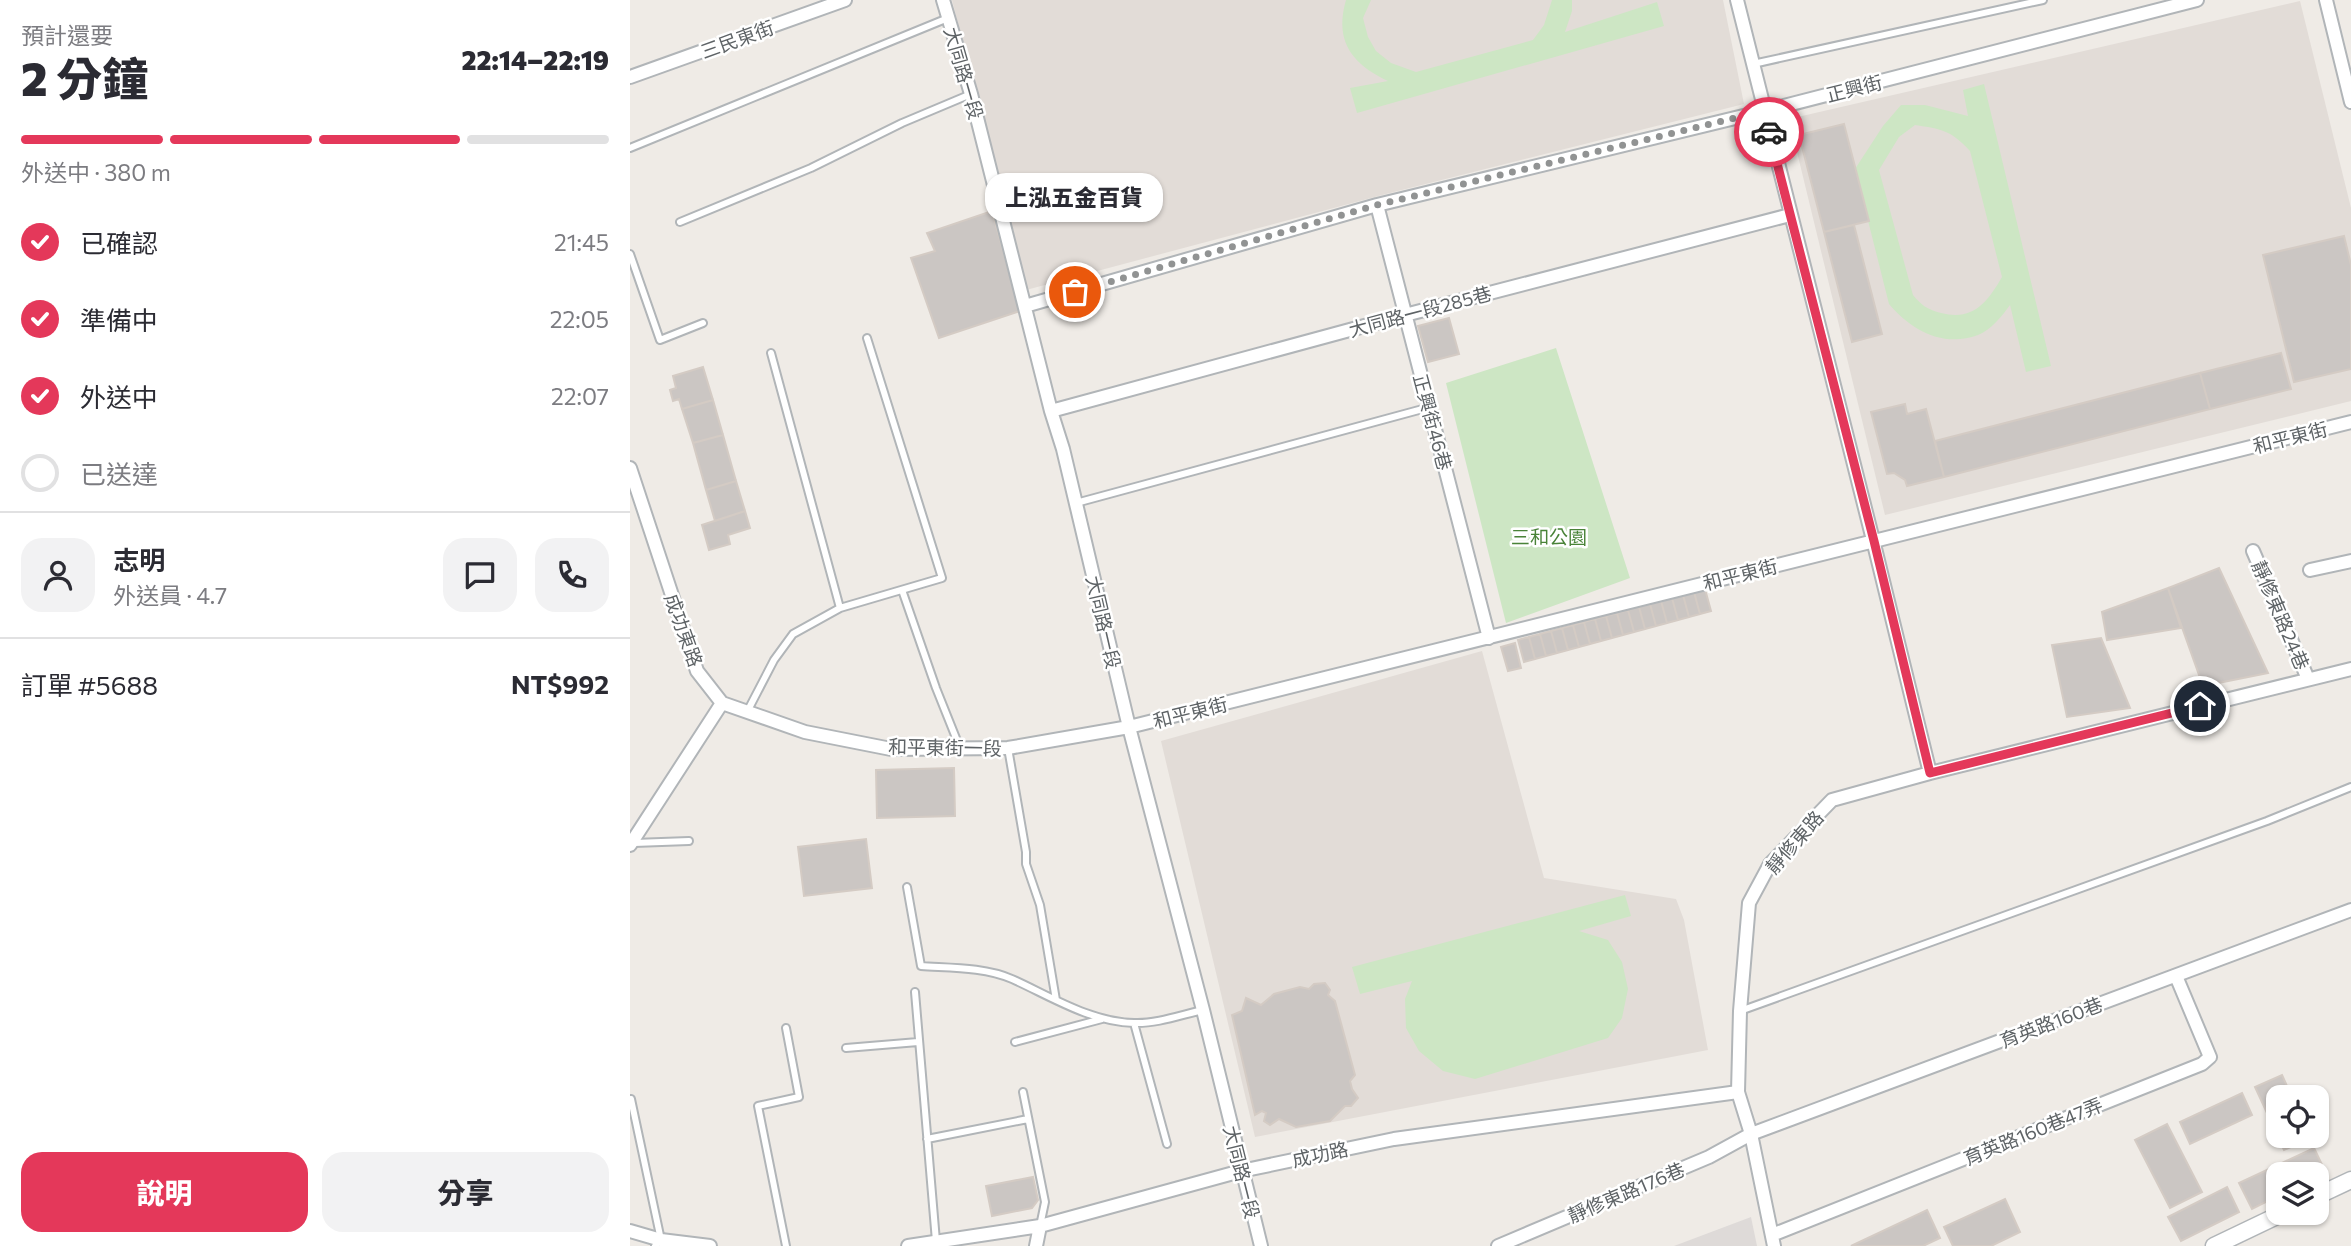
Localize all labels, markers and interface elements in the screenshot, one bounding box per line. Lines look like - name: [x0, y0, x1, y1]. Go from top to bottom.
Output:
- street label: 三民東街: [697, 15, 777, 63]
- text: 預計還要: [21, 21, 113, 49]
- street label: 大同路一段: [940, 24, 988, 122]
- text: 22:14–22:19: [461, 44, 609, 75]
- text: 2 分鐘: [21, 49, 148, 105]
- street label: 正興街: [1824, 70, 1884, 106]
- courier: [1734, 97, 1804, 167]
- icon: car: [1750, 113, 1788, 151]
- text: 外送中 · 380 m: [21, 158, 171, 186]
- callout: 上泓五金百貨: [986, 173, 1164, 222]
- text: 上泓五金百貨: [1005, 183, 1143, 211]
- icon: check: [21, 223, 59, 261]
- text: 已確認: [80, 227, 158, 258]
- text: 21:45: [554, 228, 609, 256]
- pin: [1045, 262, 1105, 322]
- icon: bag: [1056, 273, 1094, 311]
- street label: 大同路一段285巷: [1346, 281, 1494, 341]
- icon: check: [21, 300, 59, 338]
- text: 準備中: [80, 304, 158, 335]
- text: 22:05: [550, 305, 609, 333]
- street label: 正興街46巷: [1409, 371, 1457, 473]
- icon: check: [21, 377, 59, 415]
- text: 外送中: [80, 381, 158, 412]
- text: 22:07: [551, 382, 609, 410]
- street label: 和平東街: [2250, 417, 2330, 457]
- text: 已送達: [80, 458, 158, 489]
- park label: 三和公園: [1511, 525, 1587, 548]
- button: person: [21, 538, 95, 612]
- button: chat: [443, 538, 517, 612]
- button: phone: [535, 538, 609, 612]
- text: 志明: [113, 544, 165, 575]
- street label: 和平東街: [1700, 554, 1780, 594]
- street label: 靜修東路24巷: [2248, 557, 2314, 673]
- street label: 大同路一段: [1082, 573, 1126, 671]
- text: 外送員 · 4.7: [113, 581, 227, 609]
- street label: 成功東路: [660, 590, 708, 670]
- text: NT$992: [511, 668, 609, 699]
- text: 訂單 #5688: [21, 669, 158, 700]
- pin: [2170, 676, 2230, 736]
- icon: home: [2181, 687, 2219, 725]
- street label: 和平東街: [1150, 692, 1230, 732]
- street label: 和平東街一段: [888, 735, 1002, 759]
- street label: 靜修東路: [1760, 806, 1828, 878]
- street label: 育英路160巷: [1996, 992, 2106, 1052]
- map controls: [2266, 1085, 2329, 1225]
- button: locate: [2266, 1085, 2329, 1148]
- street label: 育英路160巷47弄: [1960, 1093, 2106, 1169]
- street label: 大同路一段: [1219, 1123, 1265, 1221]
- street label: 成功路: [1290, 1137, 1350, 1171]
- button: 說明: [21, 1152, 308, 1232]
- button: 分享: [322, 1152, 609, 1232]
- street label: 靜修東路176巷: [1564, 1157, 1688, 1227]
- button: layers: [2266, 1162, 2329, 1225]

